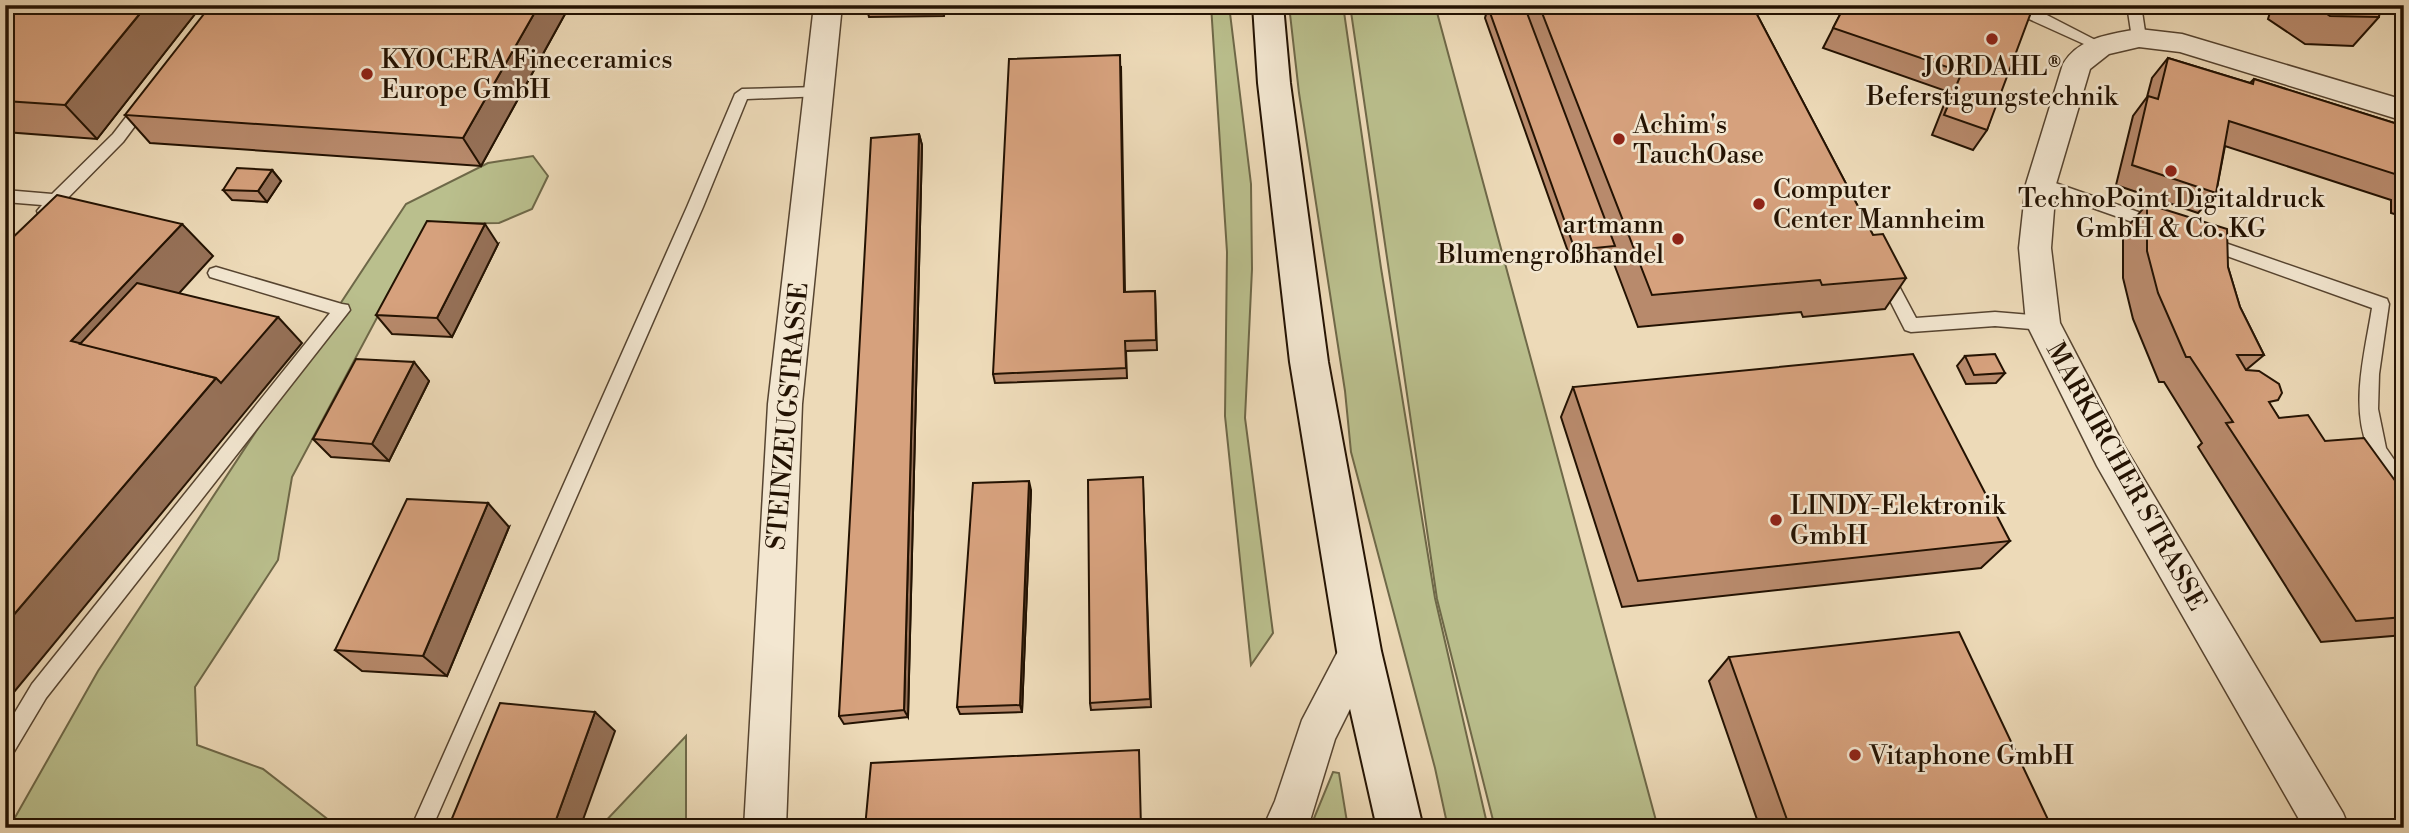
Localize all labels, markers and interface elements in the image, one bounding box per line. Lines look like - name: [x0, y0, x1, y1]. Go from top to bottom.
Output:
- marker: JORDAHL® Beferstigungstechnik: [1984, 31, 2000, 47]
- place label: KYOCERA Fineceramics Europe GmbH: [381, 44, 673, 106]
- place label: JORDAHL® Beferstigungstechnik: [1865, 51, 2119, 113]
- marker: KYOCERA Fineceramics Europe GmbH: [359, 66, 375, 82]
- place label: Achim's TauchOase: [1632, 109, 1764, 171]
- marker: Achim's TauchOase: [1611, 131, 1627, 147]
- marker: TechnoPoint Digitaldruck GmbH & Co. KG: [2163, 163, 2179, 179]
- place label: Computer Center Mannheim: [1773, 174, 1986, 236]
- place label: TechnoPoint Digitaldruck GmbH & Co. KG: [2018, 183, 2325, 245]
- marker: Computer Center Mannheim: [1751, 196, 1767, 212]
- place label: artmann Blumengroßhandel: [1437, 209, 1664, 271]
- marker: artmann Blumengroßhandel: [1670, 231, 1686, 247]
- street label: STEINZEUGSTRASSE: [760, 281, 816, 551]
- street label: MARKIRCHER STRASSE: [2039, 337, 2213, 616]
- place label: LINDY-Elektronik GmbH: [1790, 490, 2007, 552]
- marker: LINDY-Elektronik GmbH: [1768, 512, 1784, 528]
- place label: Vitaphone GmbH: [1868, 740, 2074, 772]
- marker: Vitaphone GmbH: [1847, 747, 1863, 763]

